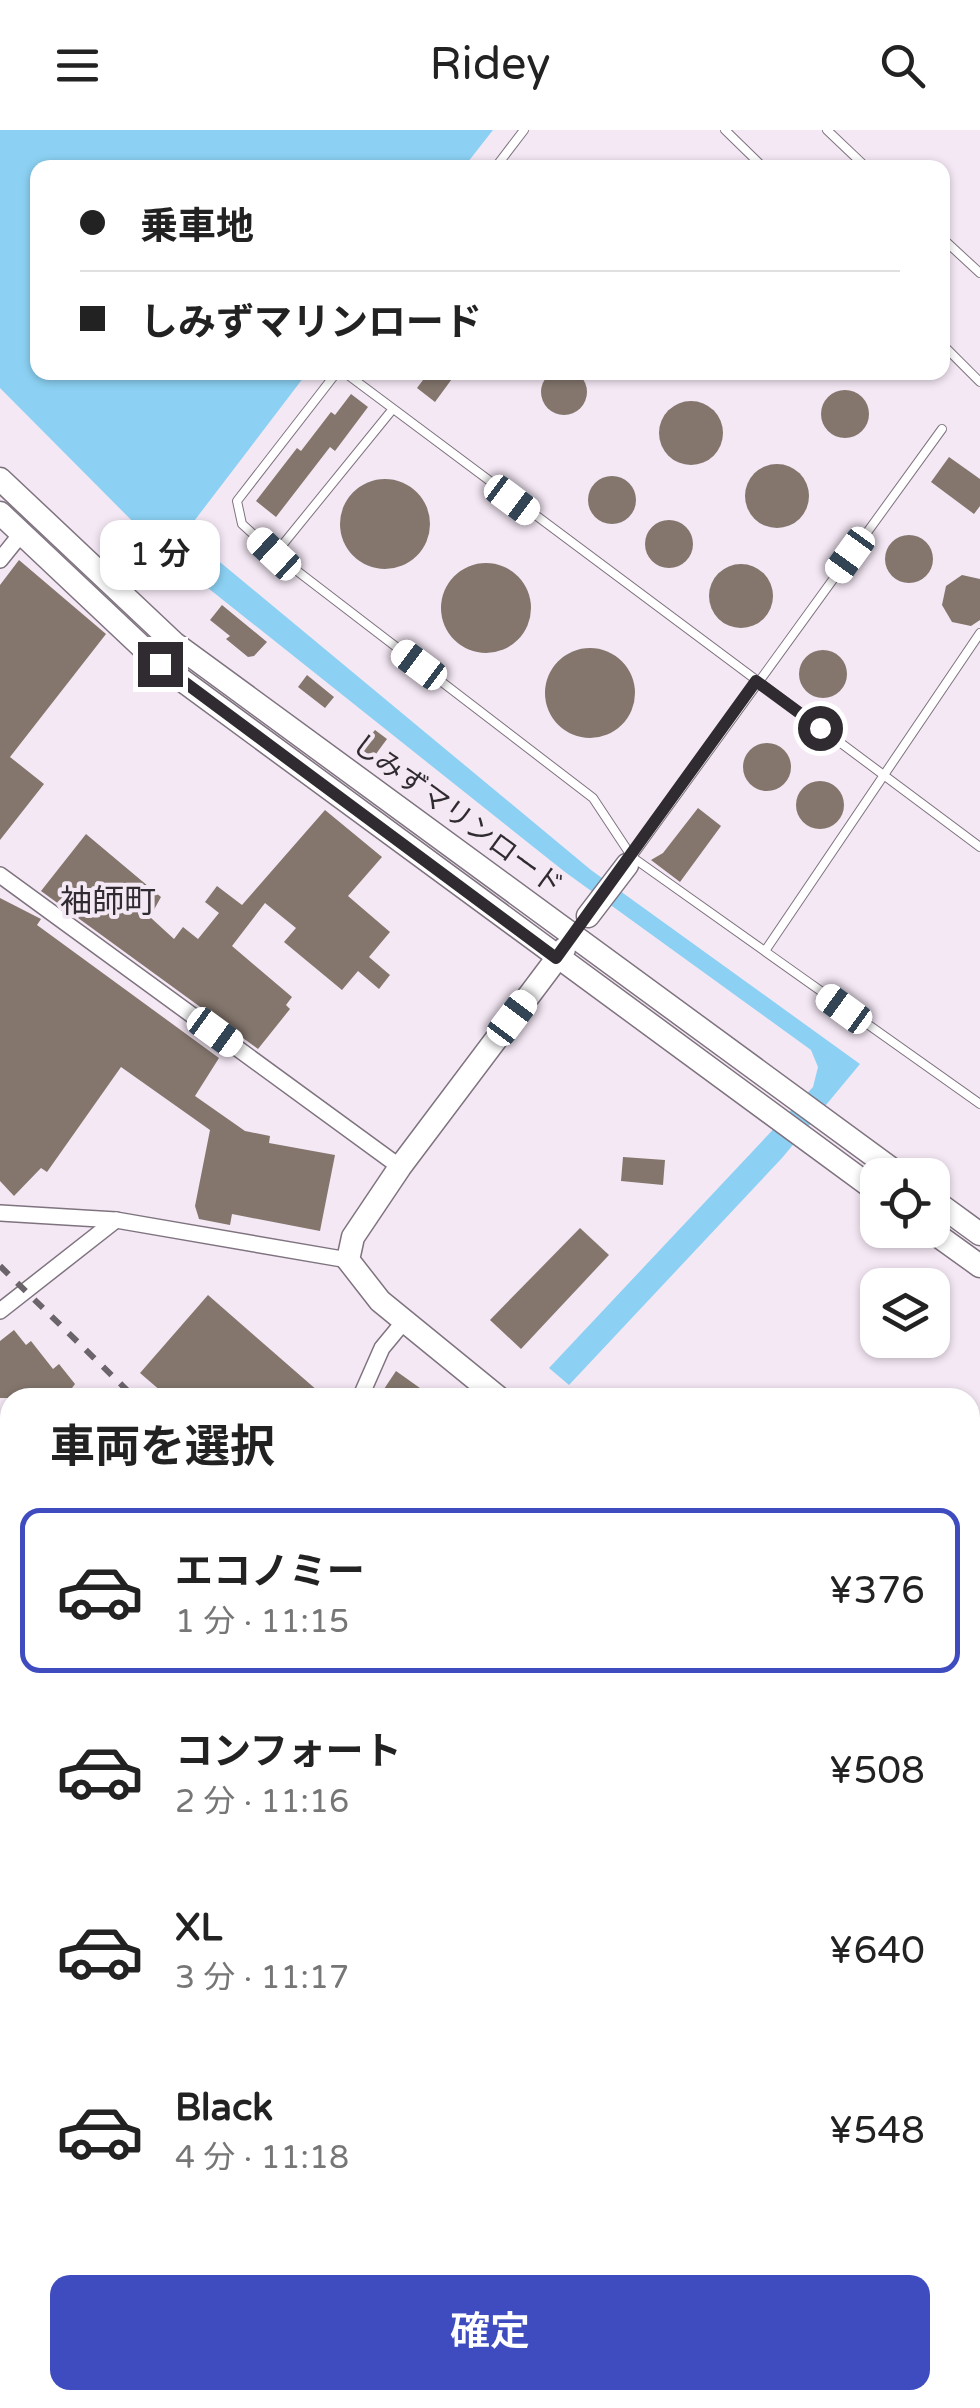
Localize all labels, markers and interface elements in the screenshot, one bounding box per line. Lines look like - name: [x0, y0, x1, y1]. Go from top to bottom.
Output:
- icon: menu: [50, 38, 105, 93]
- text: Ridey: [429, 38, 551, 92]
- icon: search: [875, 38, 930, 93]
- text: 乗車地: [140, 204, 254, 250]
- text: しみずマリンロード: [140, 300, 482, 346]
- car: [479, 470, 545, 530]
- callout: 1 分: [100, 519, 220, 589]
- car: [820, 522, 880, 588]
- car: [242, 523, 306, 585]
- text: 1 分: [130, 536, 190, 574]
- car: [386, 635, 452, 695]
- route end: [138, 642, 183, 687]
- route start: [798, 706, 843, 751]
- street label: しみずマリンロード: [345, 727, 569, 903]
- district label: 袖師町: [60, 883, 156, 921]
- car: [811, 979, 877, 1039]
- car: [482, 985, 542, 1051]
- car: [182, 1002, 248, 1062]
- map controls: [860, 1158, 950, 1358]
- button: locate: [860, 1158, 950, 1248]
- button: layers: [860, 1268, 950, 1358]
- text: 車両を選択: [50, 1421, 275, 1475]
- icon: car: [55, 1546, 145, 1636]
- text: エコノミー: [175, 1549, 365, 1595]
- text: ¥376: [828, 1568, 925, 1614]
- text: 1 分 · 11:15: [175, 1603, 349, 1641]
- icon: car: [55, 1726, 145, 1816]
- text: コンフォート: [175, 1729, 402, 1775]
- text: ¥508: [828, 1748, 925, 1794]
- text: 2 分 · 11:16: [175, 1783, 349, 1821]
- text: XL: [175, 1905, 222, 1951]
- icon: car: [55, 1906, 145, 1996]
- text: ¥640: [828, 1928, 925, 1974]
- text: 3 分 · 11:17: [175, 1959, 349, 1997]
- text: Black: [175, 2085, 273, 2131]
- icon: car: [55, 2086, 145, 2176]
- text: ¥548: [828, 2108, 925, 2154]
- text: 4 分 · 11:18: [175, 2139, 349, 2177]
- button: 確定: [50, 2275, 930, 2390]

